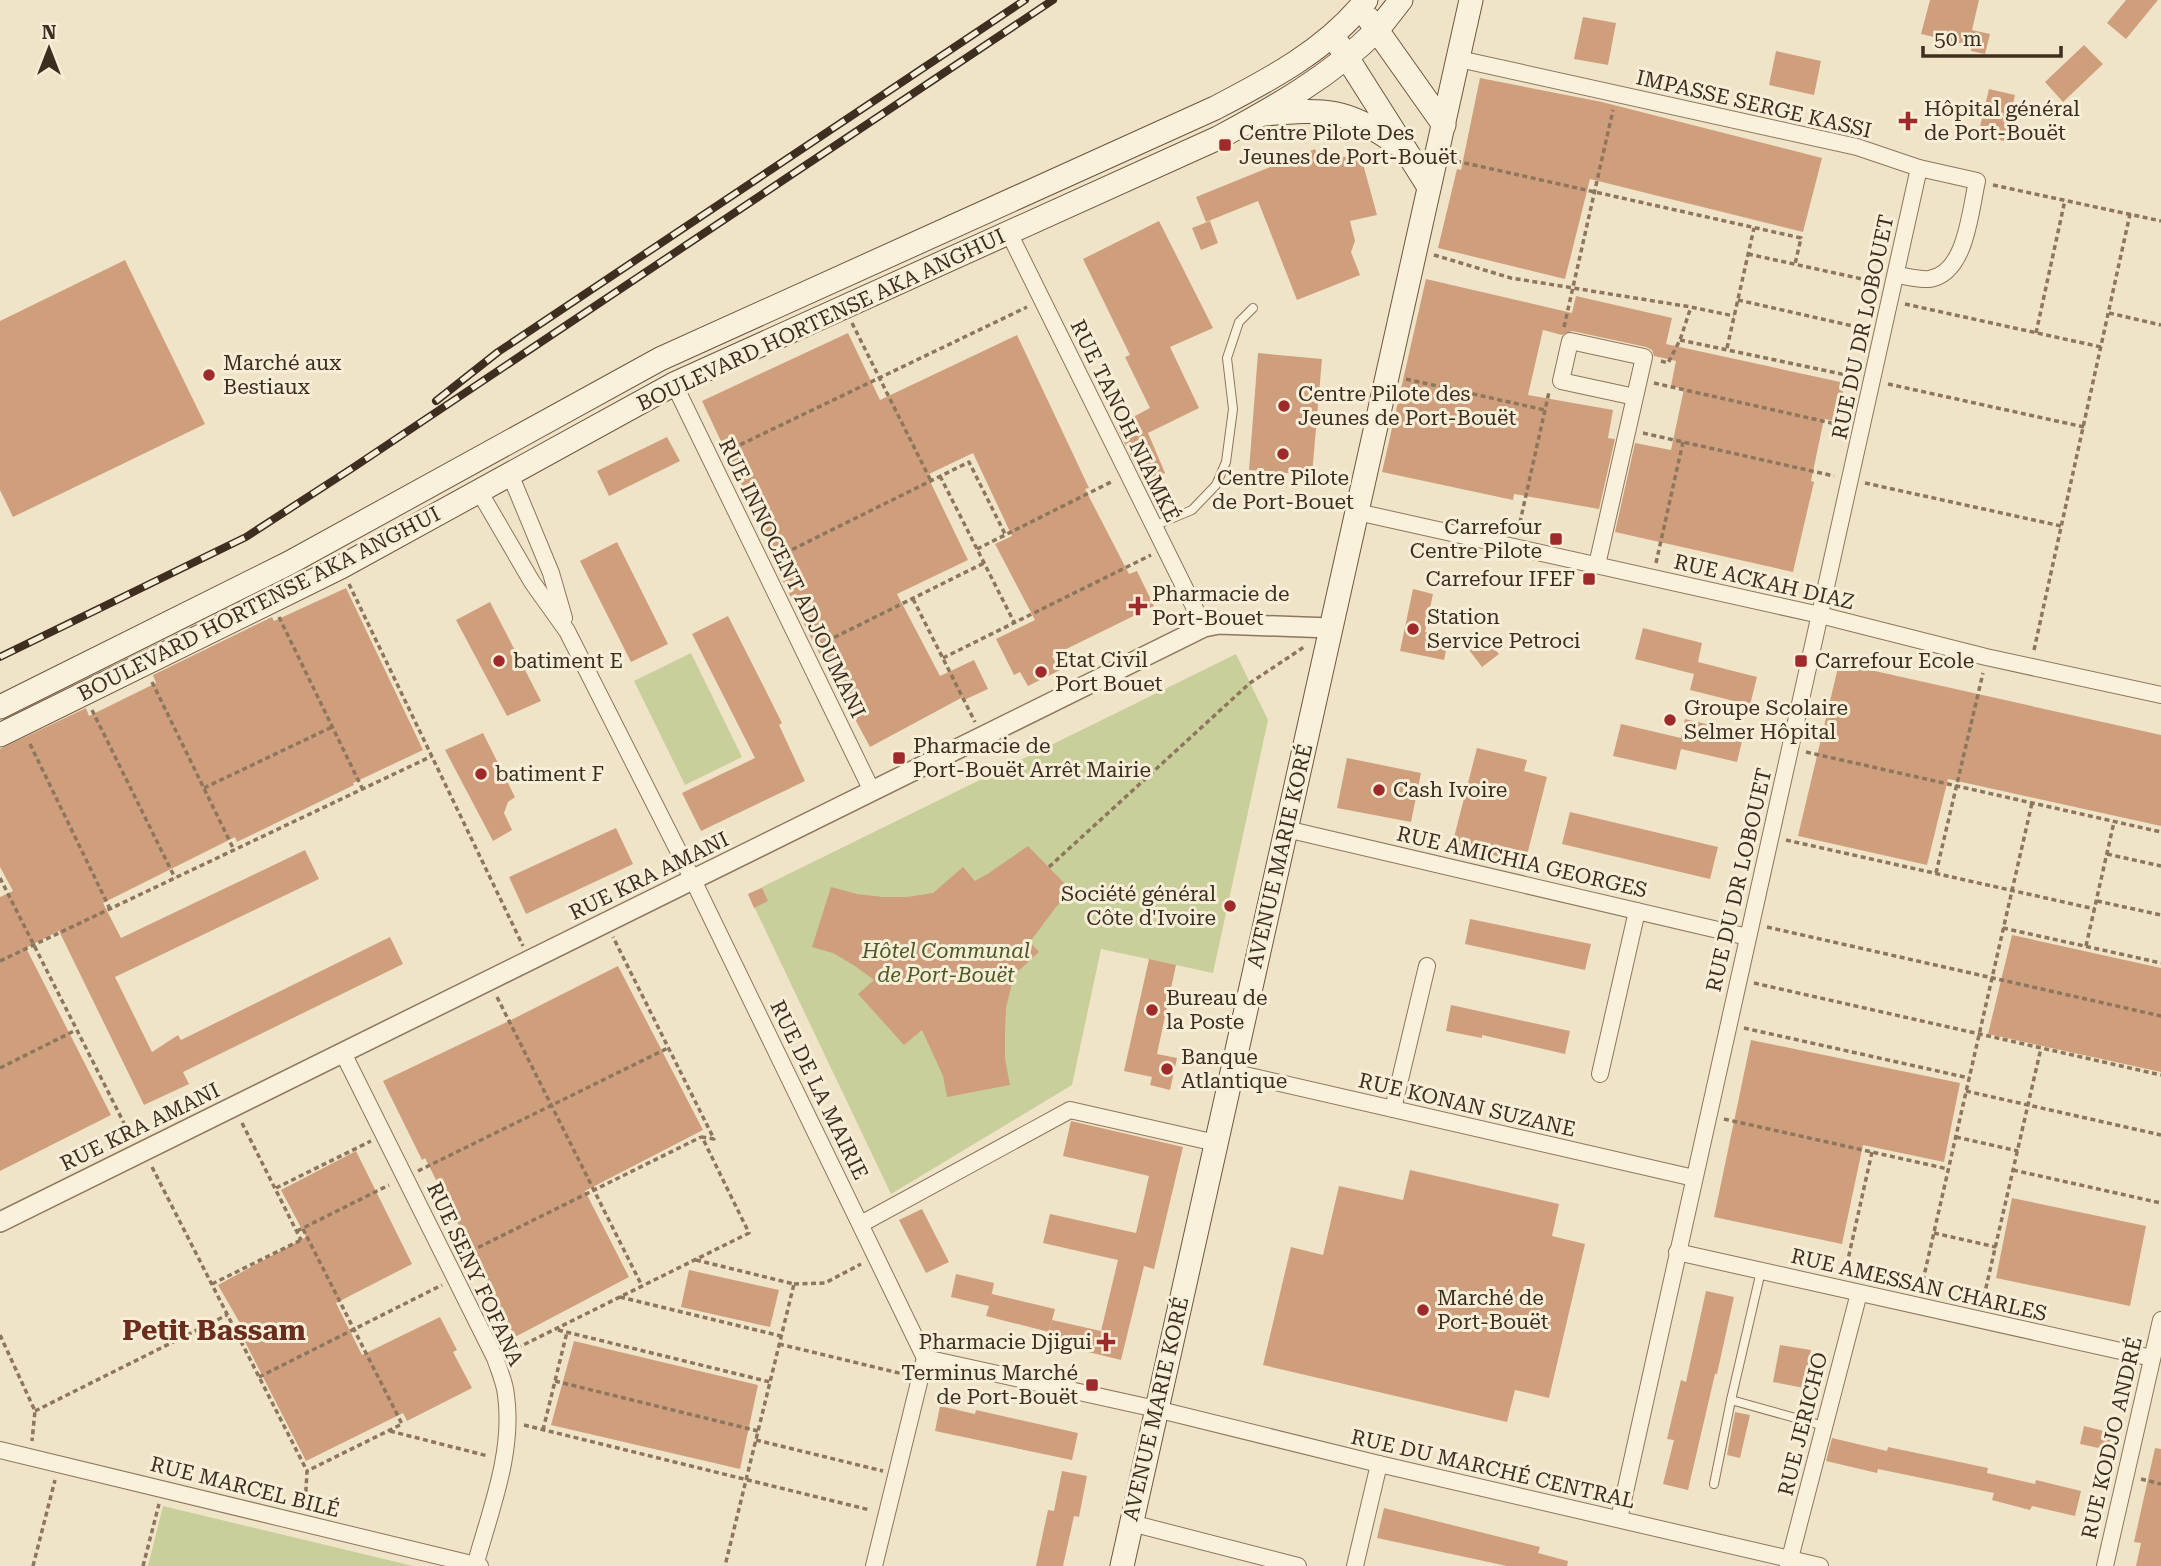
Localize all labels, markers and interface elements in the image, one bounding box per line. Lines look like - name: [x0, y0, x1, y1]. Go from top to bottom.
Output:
- north arrow: [14, 14, 84, 84]
- scale bar: [1923, 14, 2061, 58]
- text: N: [42, 21, 57, 44]
- text: 50 m: [1934, 27, 1982, 51]
- street label: IMPASSE SERGE KASSI: [1634, 65, 1874, 143]
- place label: Hôpital général de Port-Bouët: [1924, 97, 2080, 145]
- marker: Hôpital général de Port-Bouët: [1898, 111, 1918, 131]
- place label: Centre Pilote Des Jeunes de Port-Bouët: [1239, 121, 1458, 169]
- marker: Centre Pilote Des Jeunes de Port-Bouët: [1217, 137, 1233, 153]
- street label: RUE DU DR LOBOUET: [1827, 213, 1899, 441]
- street label: BOULEVARD HORTENSE AKA ANGHUI: [633, 224, 1009, 416]
- street label: RUE TANOH NIAMKÉ: [1065, 315, 1185, 526]
- place label: Marché aux Bestiaux: [223, 351, 341, 399]
- marker: Marché aux Bestiaux: [201, 367, 217, 383]
- place label: Centre Pilote des Jeunes de Port-Bouët: [1298, 382, 1517, 430]
- marker: Centre Pilote des Jeunes de Port-Bouët: [1276, 398, 1292, 414]
- street label: RUE INNOCENT ADJOUMANI: [714, 434, 870, 722]
- marker: Centre Pilote de Port-Bouet: [1275, 446, 1291, 462]
- place label: Centre Pilote de Port-Bouet: [1212, 466, 1354, 514]
- street label: BOULEVARD HORTENSE AKA ANGHUI: [74, 502, 444, 706]
- place label: Carrefour Centre Pilote: [1410, 515, 1542, 563]
- marker: Carrefour Centre Pilote: [1548, 531, 1564, 547]
- street label: RUE ACKAH DIAZ: [1672, 550, 1856, 614]
- place label: Carrefour IFEF: [1426, 567, 1575, 591]
- marker: Carrefour IFEF: [1581, 571, 1597, 587]
- place label: Pharmacie de Port-Bouet: [1152, 582, 1290, 630]
- marker: Pharmacie de Port-Bouet: [1130, 598, 1146, 614]
- place label: Station Service Petroci: [1427, 605, 1581, 653]
- marker: Station Service Petroci: [1405, 621, 1421, 637]
- place label: Etat Civil Port Bouet: [1055, 648, 1163, 696]
- place label: batiment E: [513, 649, 623, 673]
- place label: Carrefour Ecole: [1815, 649, 1974, 673]
- marker: batiment E: [491, 653, 507, 669]
- marker: Carrefour Ecole: [1793, 653, 1809, 669]
- marker: Etat Civil Port Bouet: [1033, 664, 1049, 680]
- place label: Groupe Scolaire Selmer Hôpital: [1684, 696, 1848, 744]
- marker: Groupe Scolaire Selmer Hôpital: [1662, 712, 1678, 728]
- place label: Pharmacie de Port-Bouët Arrêt Mairie: [913, 734, 1151, 782]
- street label: AVENUE MARIE KORÉ: [1242, 741, 1317, 970]
- marker: Pharmacie de Port-Bouët Arrêt Mairie: [891, 750, 907, 766]
- place label: batiment F: [495, 762, 604, 786]
- marker: batiment F: [473, 766, 489, 782]
- street label: RUE DU DR LOBOUET: [1702, 766, 1776, 994]
- place label: Cash Ivoire: [1393, 778, 1507, 802]
- marker: Cash Ivoire: [1371, 782, 1387, 798]
- street label: RUE AMICHIA GEORGES: [1394, 821, 1650, 903]
- street label: RUE KRA AMANI: [566, 827, 732, 925]
- place label: Société général Côte d'Ivoire: [1061, 882, 1217, 930]
- marker: Société général Côte d'Ivoire: [1222, 898, 1238, 914]
- park label: Hôtel Communal de Port-Bouët: [861, 939, 1030, 987]
- place label: Bureau de la Poste: [1166, 986, 1267, 1034]
- street label: RUE DE LA MAIRIE: [765, 996, 873, 1184]
- marker: Bureau de la Poste: [1144, 1002, 1160, 1018]
- place label: Banque Atlantique: [1181, 1045, 1287, 1093]
- marker: Banque Atlantique: [1159, 1061, 1175, 1077]
- street label: RUE KONAN SUZANE: [1356, 1068, 1578, 1142]
- street label: RUE KRA AMANI: [57, 1078, 223, 1176]
- street label: RUE SENY FOFANA: [422, 1178, 528, 1370]
- street label: RUE AMESSAN CHARLES: [1789, 1244, 2049, 1326]
- place label: Marché de Port-Bouët: [1437, 1286, 1549, 1334]
- street label: AVENUE MARIE KORÉ: [1118, 1294, 1193, 1523]
- marker: Marché de Port-Bouët: [1415, 1302, 1431, 1318]
- district label: Petit Bassam: [122, 1314, 306, 1347]
- place label: Pharmacie Djigui: [919, 1330, 1092, 1354]
- marker: Pharmacie Djigui: [1098, 1334, 1114, 1350]
- street label: RUE KODJO ANDRÉ: [2076, 1334, 2147, 1541]
- street label: RUE JERICHO: [1774, 1350, 1832, 1498]
- place label: Terminus Marché de Port-Bouët: [901, 1361, 1078, 1409]
- marker: Terminus Marché de Port-Bouët: [1084, 1377, 1100, 1393]
- street label: RUE DU MARCHÉ CENTRAL: [1349, 1424, 1638, 1513]
- street label: RUE MARCEL BILÉ: [148, 1451, 342, 1522]

